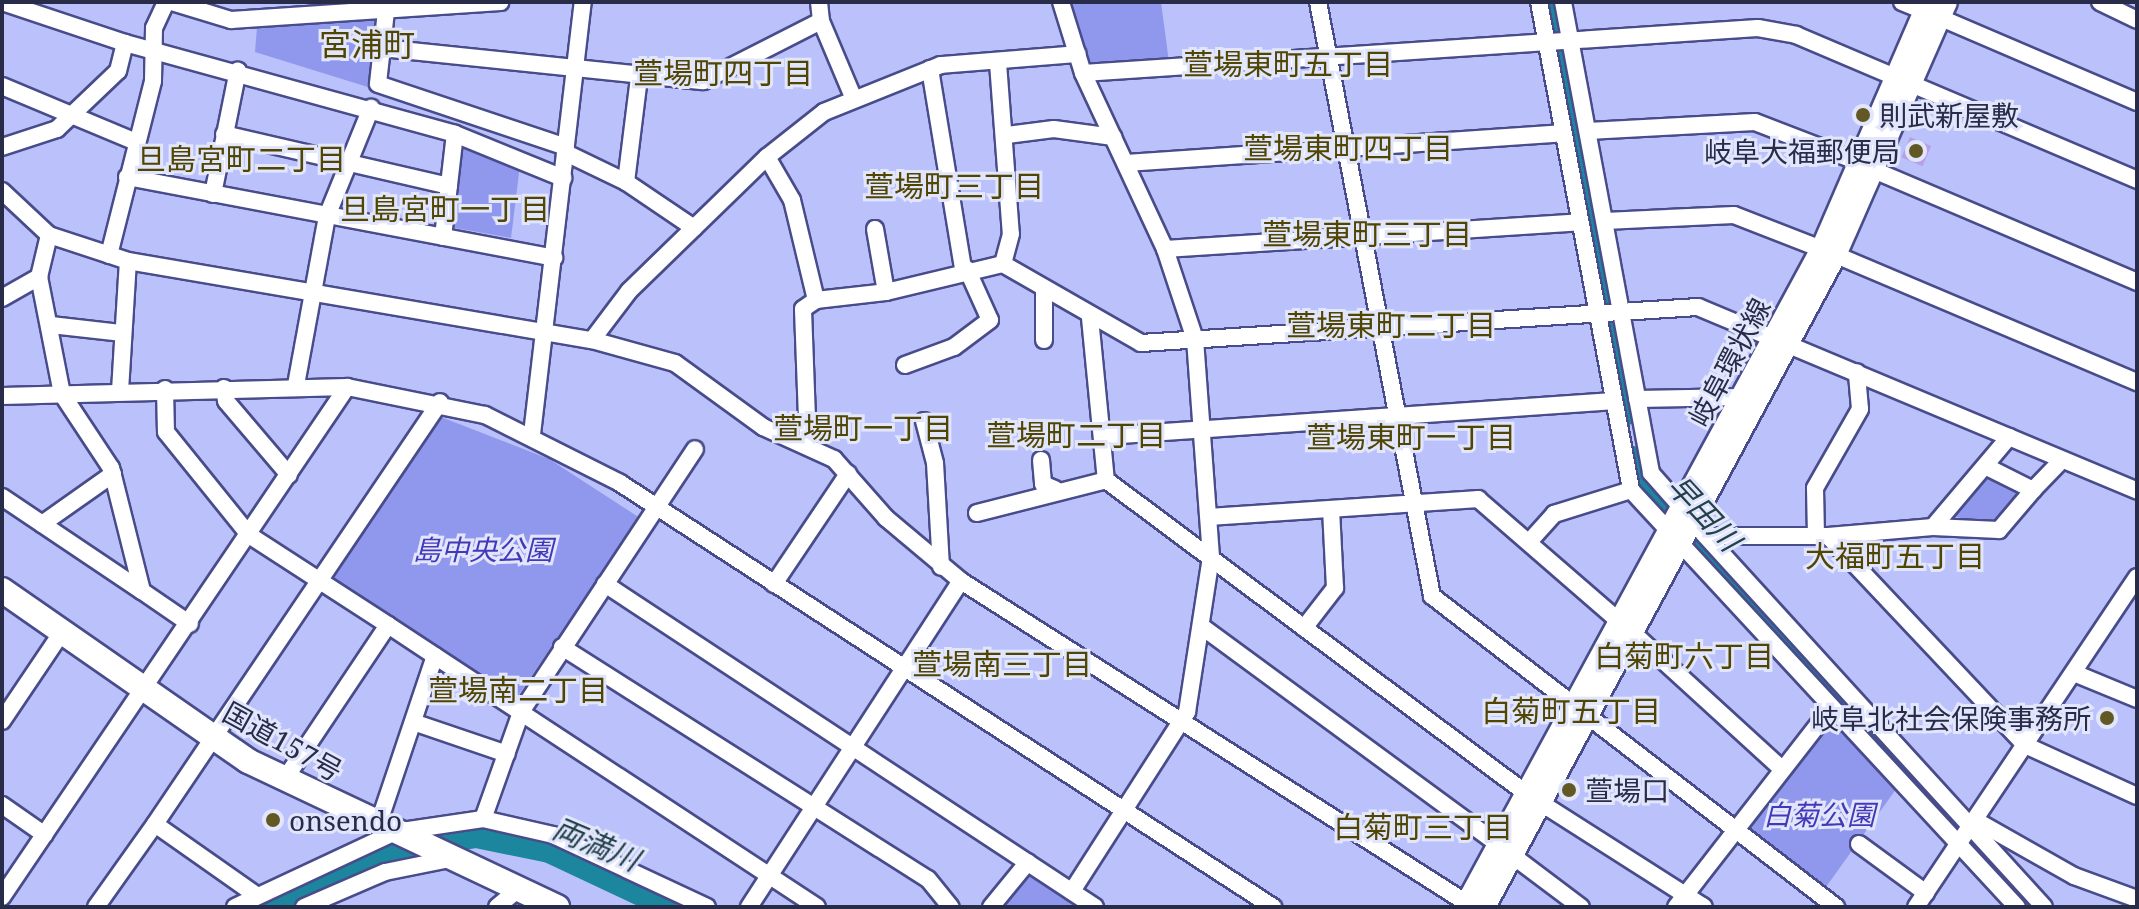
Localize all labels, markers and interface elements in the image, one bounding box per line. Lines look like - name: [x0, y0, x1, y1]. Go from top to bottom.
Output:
- district label: 宮浦町: [319, 25, 415, 63]
- district label: 萱場東町五丁目: [1183, 46, 1393, 82]
- district label: 萱場町四丁目: [633, 55, 813, 91]
- place label: 則武新屋敷: [1879, 98, 2019, 132]
- marker: 則武新屋敷: [1854, 106, 1872, 124]
- district label: 萱場東町四丁目: [1243, 130, 1453, 166]
- place label: 岐阜大福郵便局: [1704, 134, 1900, 168]
- district label: 旦島宮町二丁目: [136, 141, 346, 177]
- marker: 岐阜大福郵便局: [1907, 142, 1925, 160]
- district label: 萱場町三丁目: [864, 168, 1044, 204]
- district label: 旦島宮町一丁目: [340, 191, 550, 227]
- district label: 萱場東町三丁目: [1262, 216, 1472, 252]
- street label: 岐阜環状線: [1681, 292, 1777, 432]
- district label: 萱場東町二丁目: [1286, 307, 1496, 343]
- district label: 萱場町一丁目: [773, 410, 953, 446]
- district label: 萱場町二丁目: [986, 417, 1166, 453]
- district label: 萱場東町一丁目: [1306, 419, 1516, 455]
- water label: 早田川: [1660, 468, 1748, 558]
- park label: 島中央公園: [413, 532, 553, 566]
- district label: 大福町五丁目: [1805, 538, 1985, 574]
- district label: 白菊町六丁目: [1594, 638, 1774, 674]
- district label: 萱場南三丁目: [912, 646, 1092, 682]
- district label: 萱場南二丁目: [428, 672, 608, 708]
- district label: 白菊町五丁目: [1481, 693, 1661, 729]
- street label: 国道157号: [218, 695, 348, 787]
- place label: 岐阜北社会保険事務所: [1811, 701, 2091, 735]
- marker: 岐阜北社会保険事務所: [2098, 709, 2116, 727]
- place label: 萱場口: [1585, 773, 1669, 807]
- marker: 萱場口: [1560, 781, 1578, 799]
- park label: 白菊公園: [1763, 797, 1875, 831]
- place label: onsendo: [289, 803, 402, 837]
- district label: 白菊町三丁目: [1333, 809, 1513, 845]
- water label: 両満川: [548, 810, 644, 878]
- marker: onsendo: [264, 811, 282, 829]

